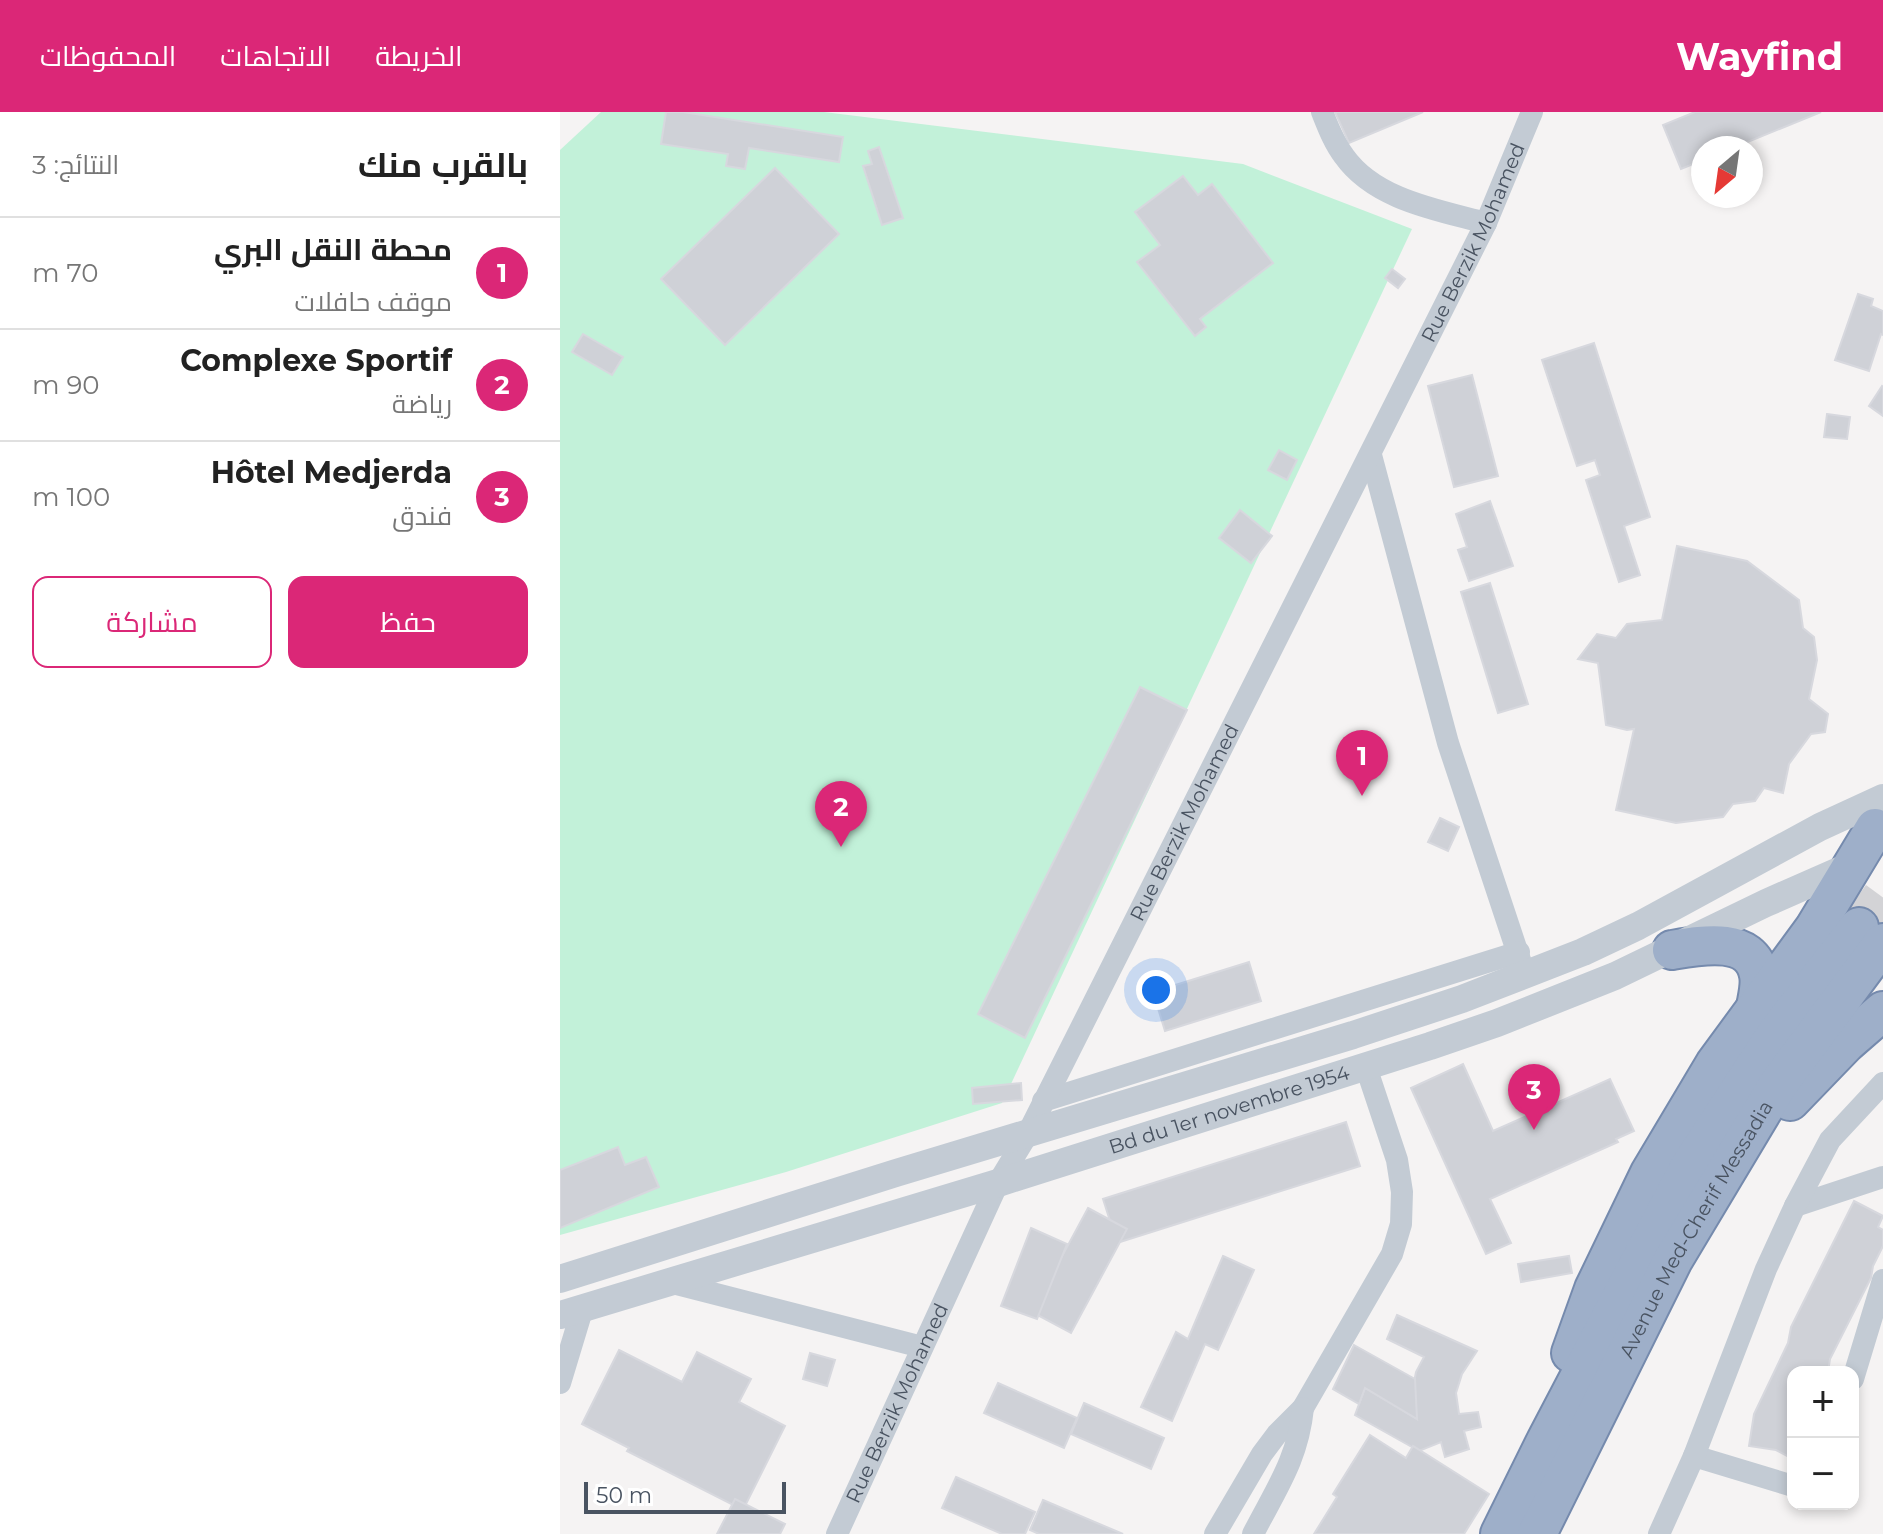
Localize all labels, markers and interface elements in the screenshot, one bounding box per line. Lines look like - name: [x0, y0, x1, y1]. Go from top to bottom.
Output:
- text: Wayfind: [1676, 33, 1843, 80]
- text: المحفوظات: [40, 39, 176, 73]
- text: الاتجاهات: [220, 39, 331, 73]
- text: الخريطة: [375, 39, 463, 73]
- north arrow: [1691, 136, 1763, 208]
- street label: Rue Berzik Mohamed: [1416, 140, 1530, 346]
- text: بالقرب منك: [358, 144, 528, 186]
- text: النتائج: 3: [32, 149, 119, 181]
- text: محطة النقل البري: [214, 231, 452, 268]
- text: 70 m: [32, 257, 98, 289]
- text: 1: [497, 257, 507, 289]
- text: موقف حافلات: [294, 286, 452, 318]
- text: Complexe Sportif: [180, 342, 452, 379]
- text: 90 m: [32, 369, 99, 401]
- text: 2: [494, 369, 510, 401]
- text: رياضة: [392, 388, 452, 420]
- text: Hôtel Medjerda: [211, 454, 452, 491]
- text: 100 m: [32, 481, 110, 513]
- text: 3: [494, 481, 510, 513]
- text: فندق: [392, 500, 452, 532]
- button: مشاركة: [32, 576, 272, 668]
- button: حفظ: [288, 576, 528, 668]
- street label: Rue Berzik Mohamed: [1125, 720, 1244, 925]
- pin: 1: [1336, 730, 1388, 796]
- pin: 2: [815, 781, 867, 847]
- your location: [1136, 970, 1176, 1010]
- street label: Bd du 1er novembre 1954: [1106, 1060, 1352, 1159]
- pin: 3: [1508, 1064, 1560, 1130]
- street label: Avenue Med-Cherif Messadia: [1614, 1096, 1778, 1362]
- street label: Rue Berzik Mohamed: [841, 1299, 953, 1507]
- map controls: [1787, 1366, 1859, 1510]
- button: +: [1787, 1366, 1859, 1438]
- button: −: [1787, 1438, 1859, 1510]
- scale bar: [584, 1478, 786, 1514]
- text: 50 m: [596, 1482, 652, 1509]

